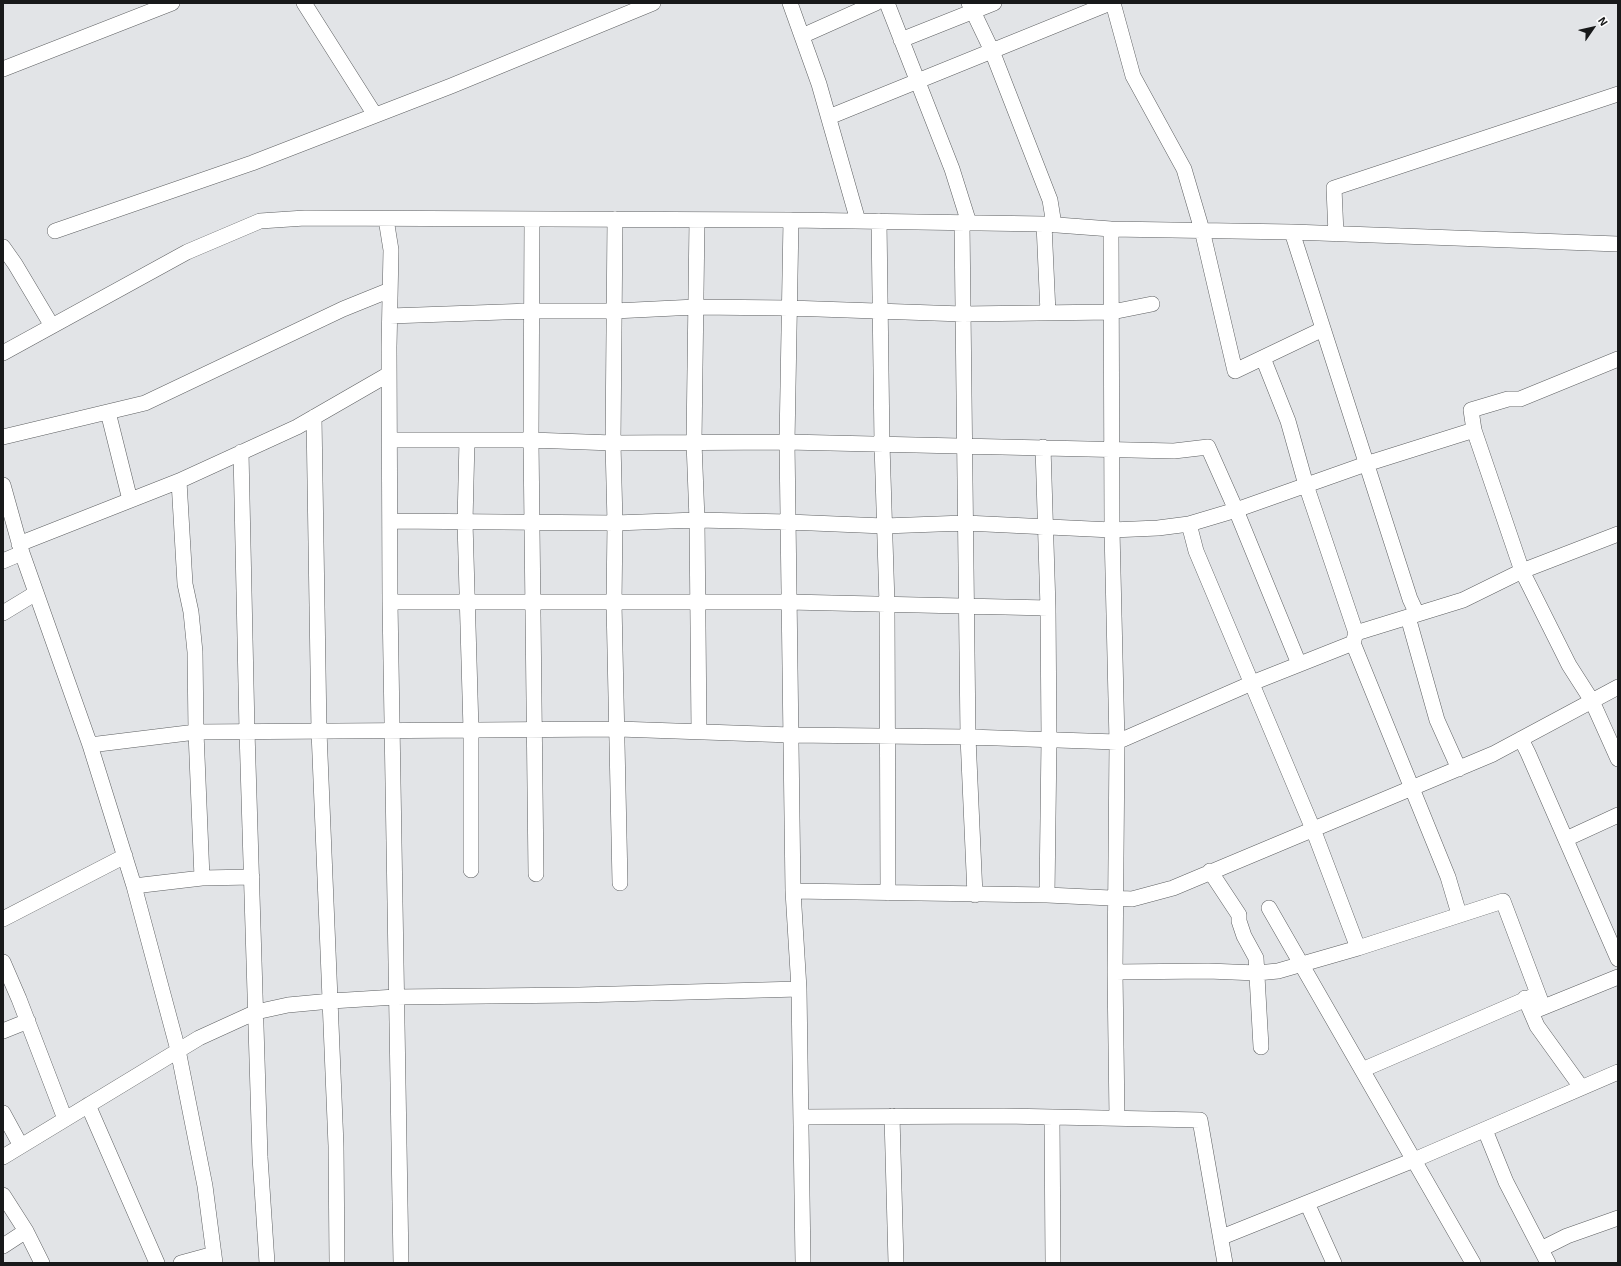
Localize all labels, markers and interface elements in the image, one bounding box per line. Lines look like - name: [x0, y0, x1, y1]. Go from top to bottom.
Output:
- north arrow: [1573, 8, 1613, 48]
- text: N: [1596, 14, 1611, 28]

